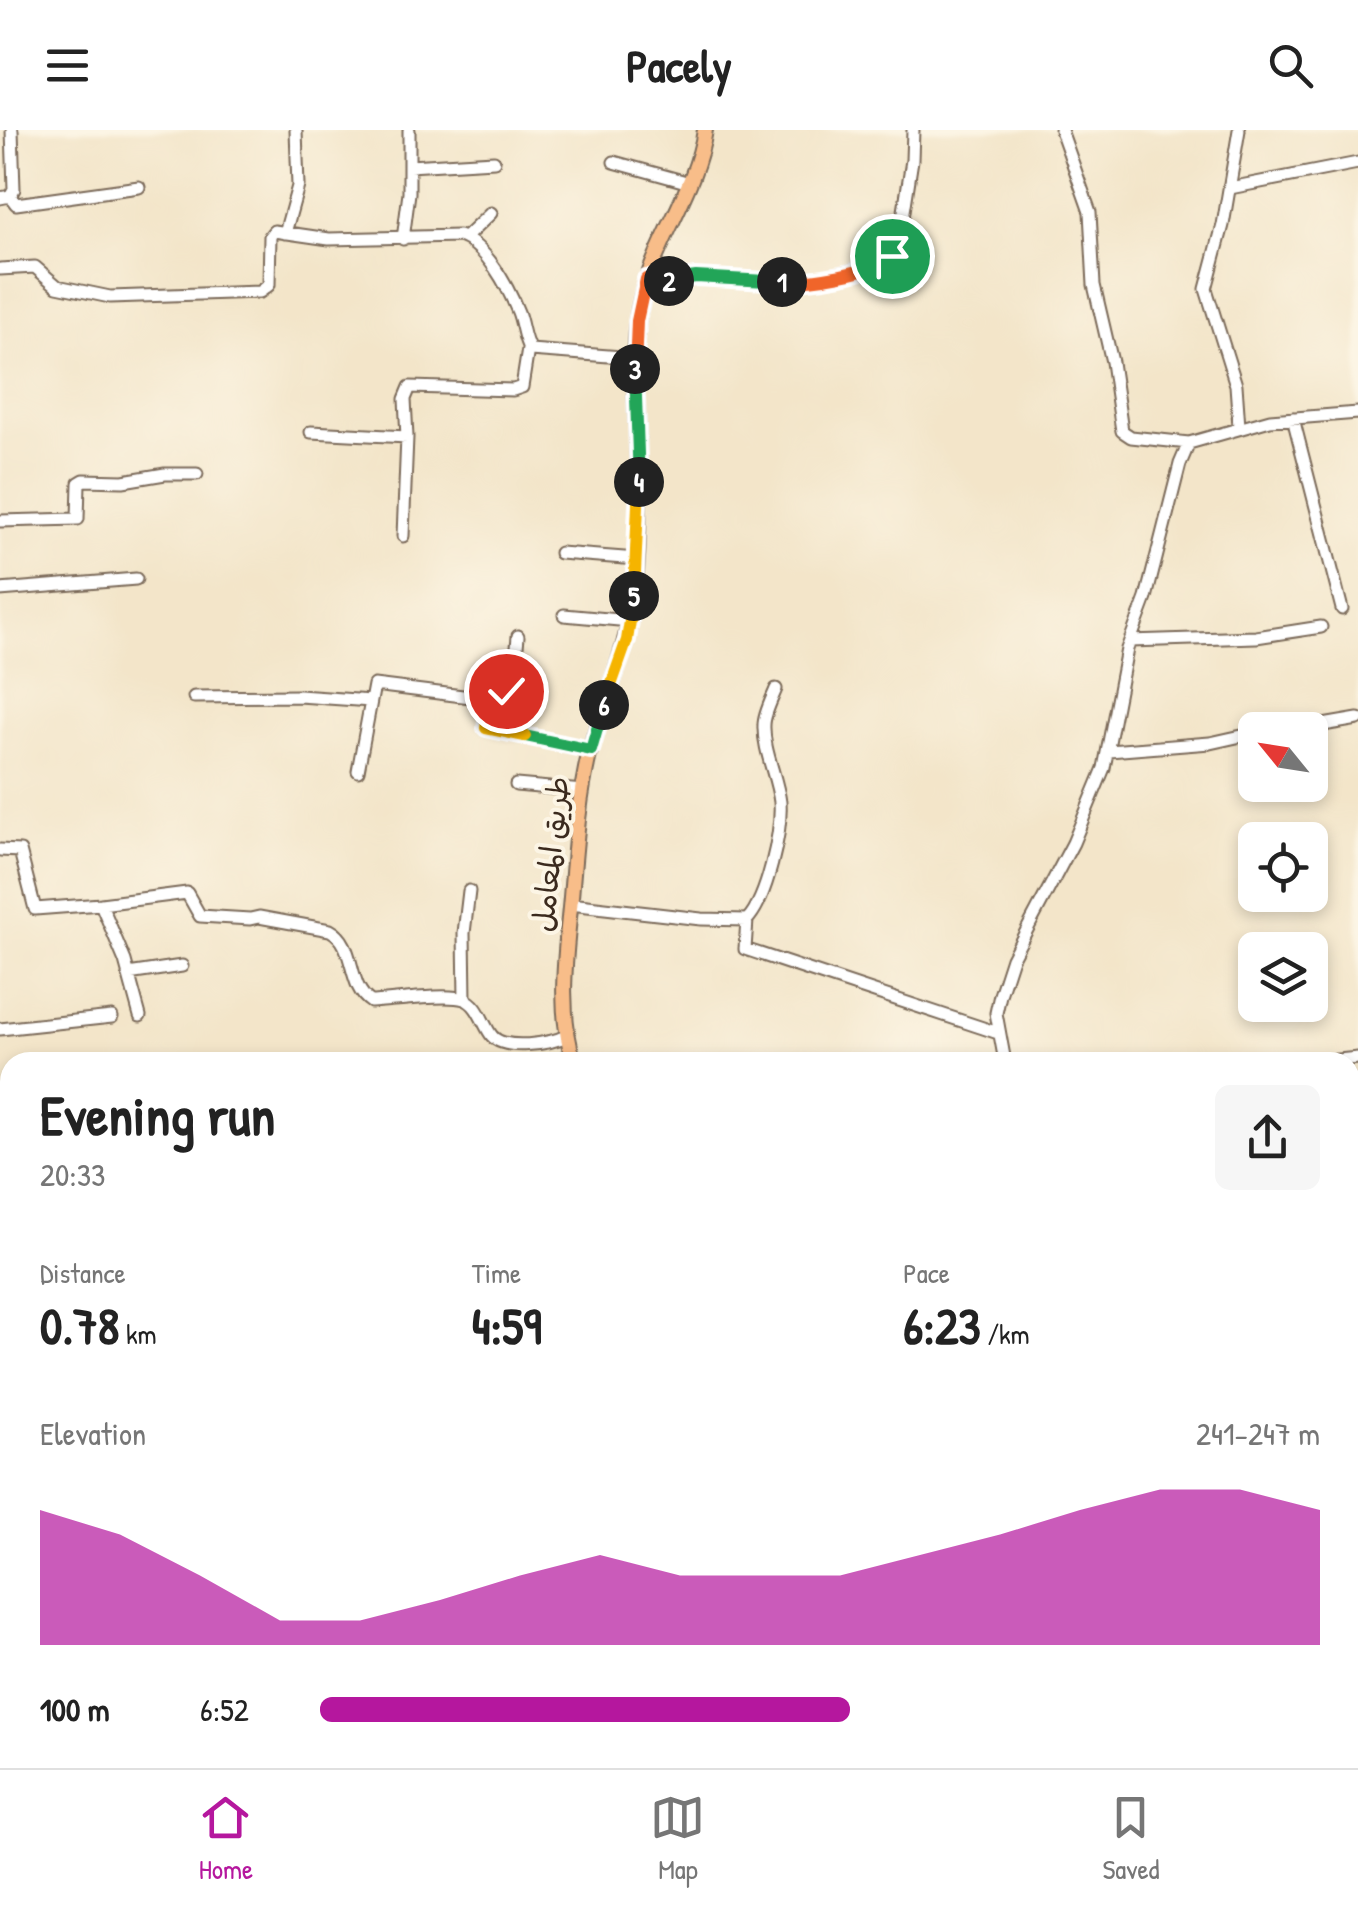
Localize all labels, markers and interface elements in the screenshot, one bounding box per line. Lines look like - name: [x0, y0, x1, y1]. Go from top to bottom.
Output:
- text: Pacely: [626, 35, 732, 96]
- icon: menu: [40, 38, 95, 93]
- icon: search: [1263, 38, 1318, 93]
- pin: [850, 214, 935, 299]
- icon: arrive: [865, 229, 920, 284]
- pin: 2: [644, 256, 694, 306]
- pin: 1: [757, 257, 807, 307]
- text: 2: [662, 262, 676, 300]
- text: 1: [777, 263, 787, 301]
- pin: 3: [610, 344, 660, 394]
- text: 3: [629, 350, 641, 388]
- pin: 4: [614, 457, 664, 507]
- text: 4: [634, 463, 644, 501]
- pin: 5: [609, 571, 659, 621]
- text: 5: [628, 577, 640, 615]
- pin: [464, 649, 549, 734]
- icon: check: [479, 664, 534, 719]
- pin: 6: [579, 680, 629, 730]
- text: 6: [598, 686, 610, 724]
- north arrow: [1238, 712, 1328, 802]
- map controls: [1238, 712, 1328, 1022]
- street label: طريق المعامل: [522, 774, 578, 934]
- button: locate: [1238, 822, 1328, 912]
- button: layers: [1238, 932, 1328, 1022]
- text: Evening run: [40, 1078, 275, 1152]
- button: share: [1215, 1085, 1320, 1190]
- text: 20:33: [40, 1153, 105, 1196]
- text: Distance: [40, 1254, 126, 1292]
- text: Time: [472, 1254, 521, 1292]
- text: Pace: [903, 1254, 950, 1292]
- text: 0.78: [40, 1292, 120, 1360]
- text: 4:59: [472, 1292, 542, 1360]
- text: 6:23: [903, 1292, 981, 1360]
- text: km: [120, 1315, 157, 1353]
- text: /km: [981, 1315, 1030, 1353]
- text: Elevation: [40, 1412, 146, 1455]
- text: 241–247 m: [1196, 1412, 1320, 1455]
- text: 100 m: [40, 1688, 109, 1731]
- text: 6:52: [200, 1688, 249, 1731]
- tab: Home: [198, 1790, 253, 1888]
- tab: Map: [650, 1790, 705, 1888]
- tab: Saved: [1102, 1790, 1160, 1888]

